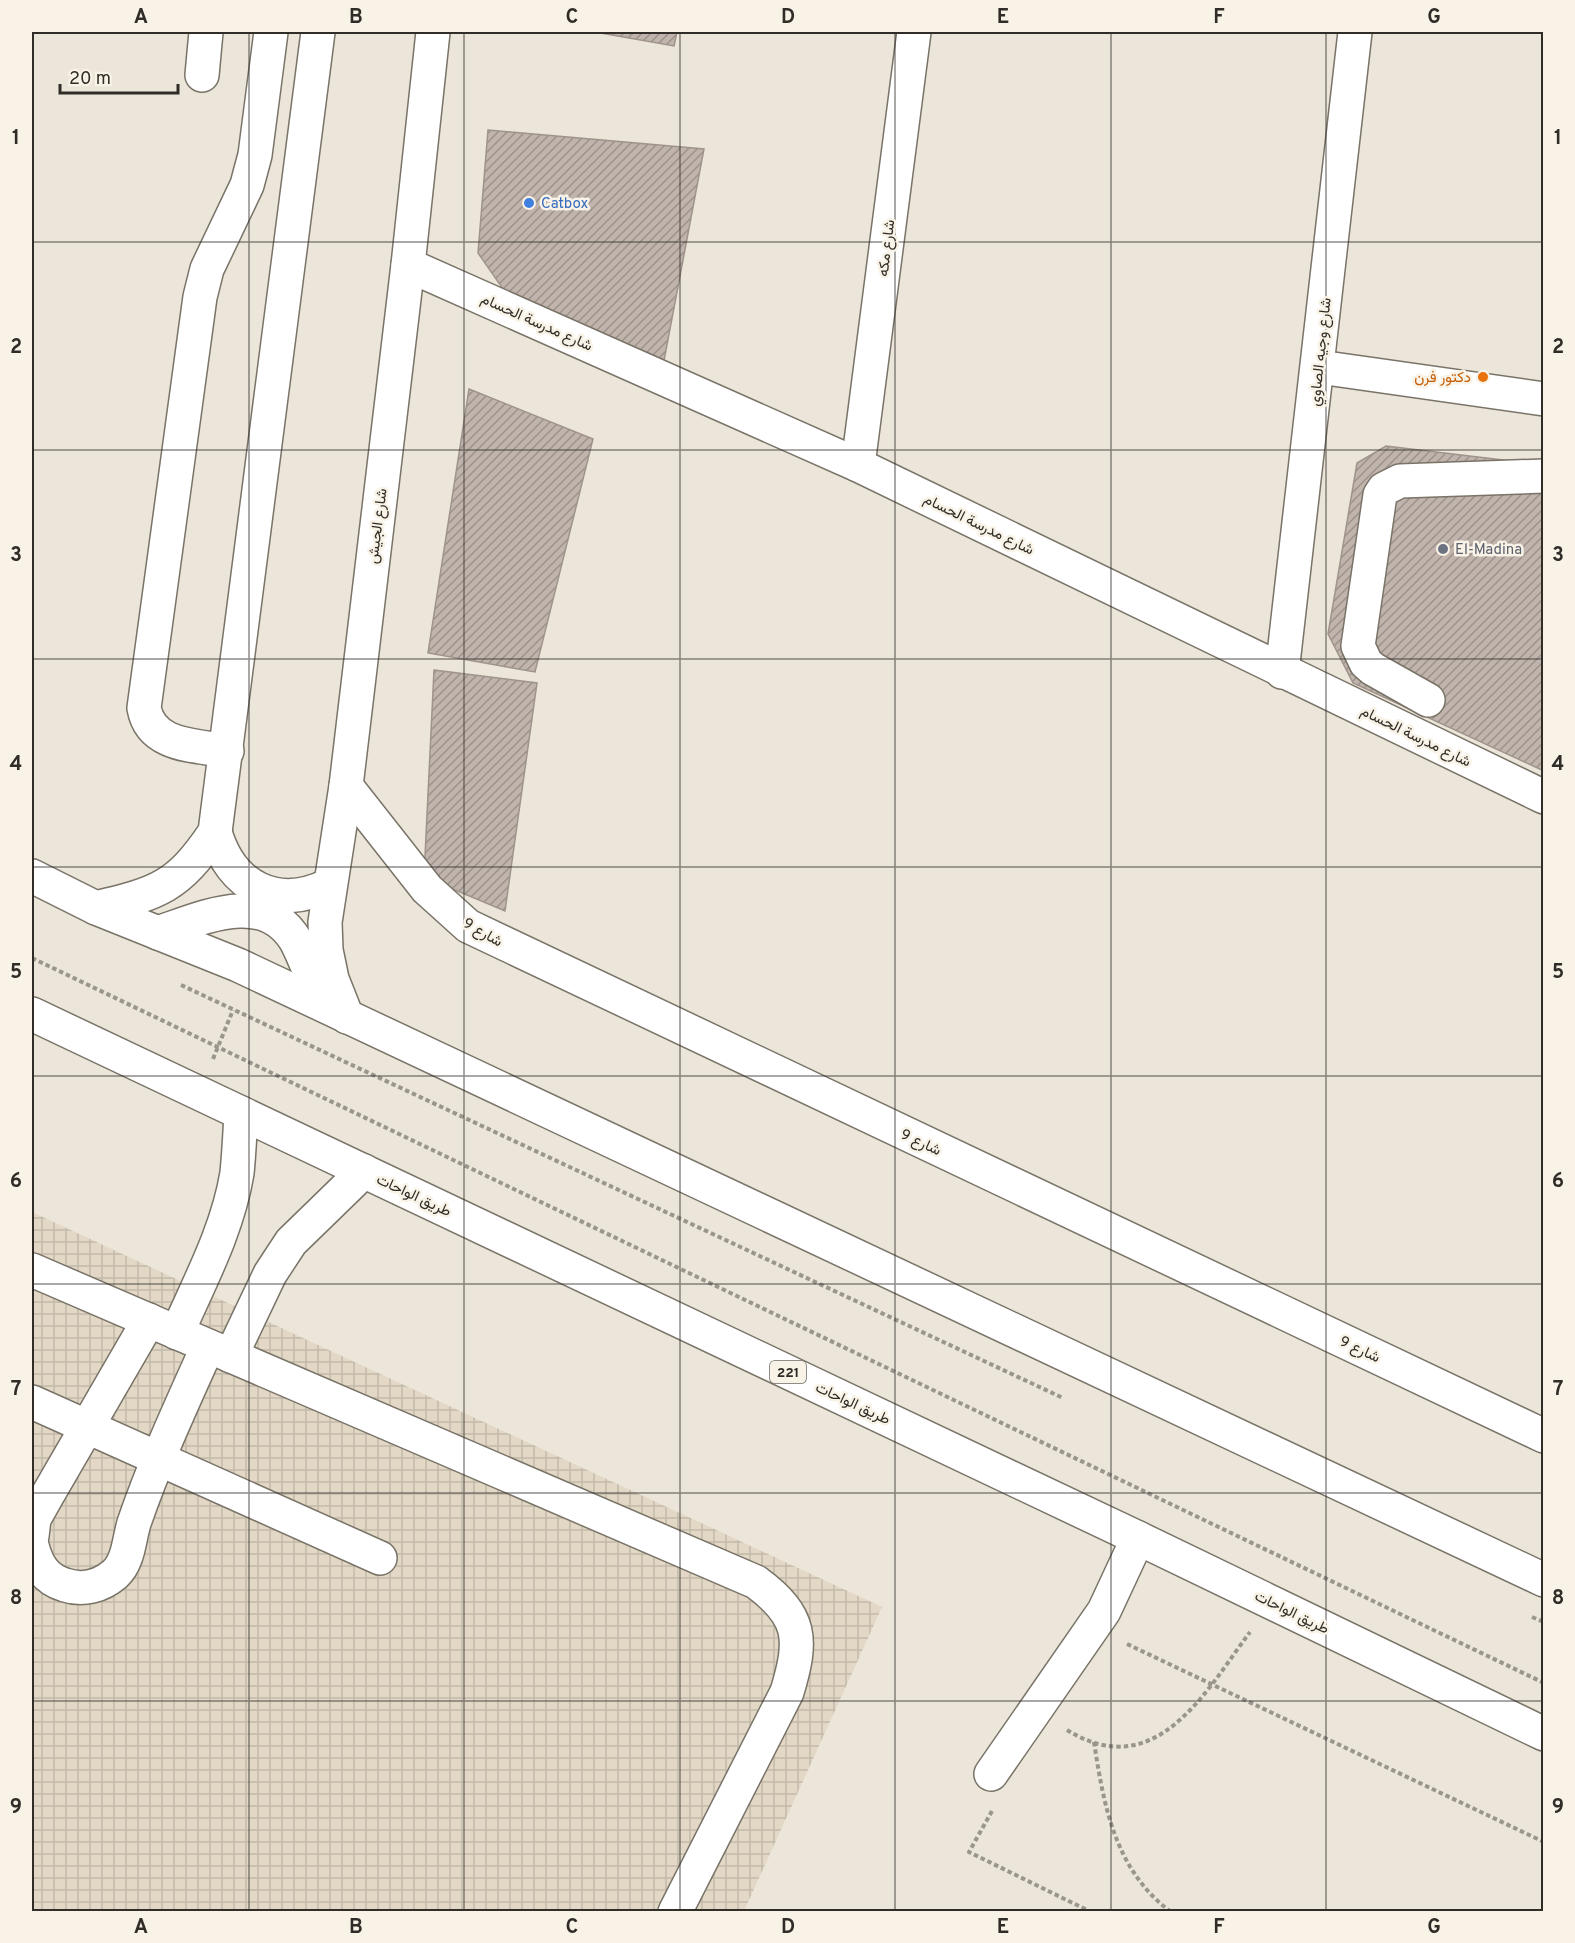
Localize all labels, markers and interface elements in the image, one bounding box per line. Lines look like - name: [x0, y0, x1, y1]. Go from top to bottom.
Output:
- text: A: [134, 5, 148, 31]
- text: B: [349, 5, 363, 31]
- text: C: [566, 5, 578, 31]
- text: D: [781, 5, 795, 31]
- text: E: [997, 5, 1009, 31]
- text: F: [1213, 5, 1225, 31]
- text: G: [1427, 5, 1441, 31]
- scale bar: [60, 57, 178, 95]
- text: 20 m: [69, 68, 111, 91]
- text: 1: [12, 126, 20, 152]
- text: 1: [1554, 126, 1562, 152]
- place label: Catbox: [541, 195, 588, 214]
- marker: Catbox: [522, 196, 536, 210]
- street label: شارع مكه: [875, 219, 900, 278]
- street label: شارع مدرسة الحسام: [478, 290, 595, 357]
- street label: شارع وجيه الصاوي: [1306, 297, 1339, 408]
- text: 2: [10, 335, 22, 361]
- text: 2: [1552, 335, 1564, 361]
- place label: دكتور فرن: [1414, 369, 1471, 388]
- marker: دكتور فرن: [1476, 370, 1490, 384]
- street label: شارع الجيش: [364, 487, 393, 565]
- street label: شارع مدرسة الحسام: [920, 490, 1037, 560]
- place label: El-Madina: [1455, 541, 1522, 560]
- marker: El-Madina: [1436, 542, 1450, 556]
- text: 3: [10, 543, 22, 569]
- text: 3: [1552, 543, 1564, 569]
- street label: شارع مدرسة الحسام: [1357, 702, 1474, 772]
- text: 4: [10, 752, 22, 778]
- text: 4: [1552, 752, 1564, 778]
- street label: شارع 9: [459, 914, 506, 952]
- text: 5: [10, 960, 22, 986]
- text: 5: [1552, 960, 1564, 986]
- street label: شارع 9: [897, 1126, 944, 1161]
- text: 6: [10, 1169, 22, 1195]
- text: 6: [1552, 1169, 1564, 1195]
- street label: طريق الواحات: [373, 1171, 454, 1222]
- street label: شارع 9: [1336, 1333, 1383, 1368]
- road number: 221: [770, 1361, 806, 1383]
- text: 7: [11, 1377, 21, 1403]
- text: 7: [1553, 1377, 1563, 1403]
- street label: طريق الواحات: [812, 1379, 893, 1430]
- text: 8: [10, 1586, 22, 1612]
- text: 8: [1552, 1586, 1564, 1612]
- street label: طريق الواحات: [1251, 1587, 1332, 1640]
- text: 9: [10, 1795, 22, 1821]
- text: 9: [1552, 1795, 1564, 1821]
- text: A: [134, 1915, 148, 1941]
- text: B: [349, 1915, 363, 1941]
- text: C: [566, 1915, 578, 1941]
- text: D: [781, 1915, 795, 1941]
- text: E: [997, 1915, 1009, 1941]
- text: F: [1213, 1915, 1225, 1941]
- text: G: [1427, 1915, 1441, 1941]

